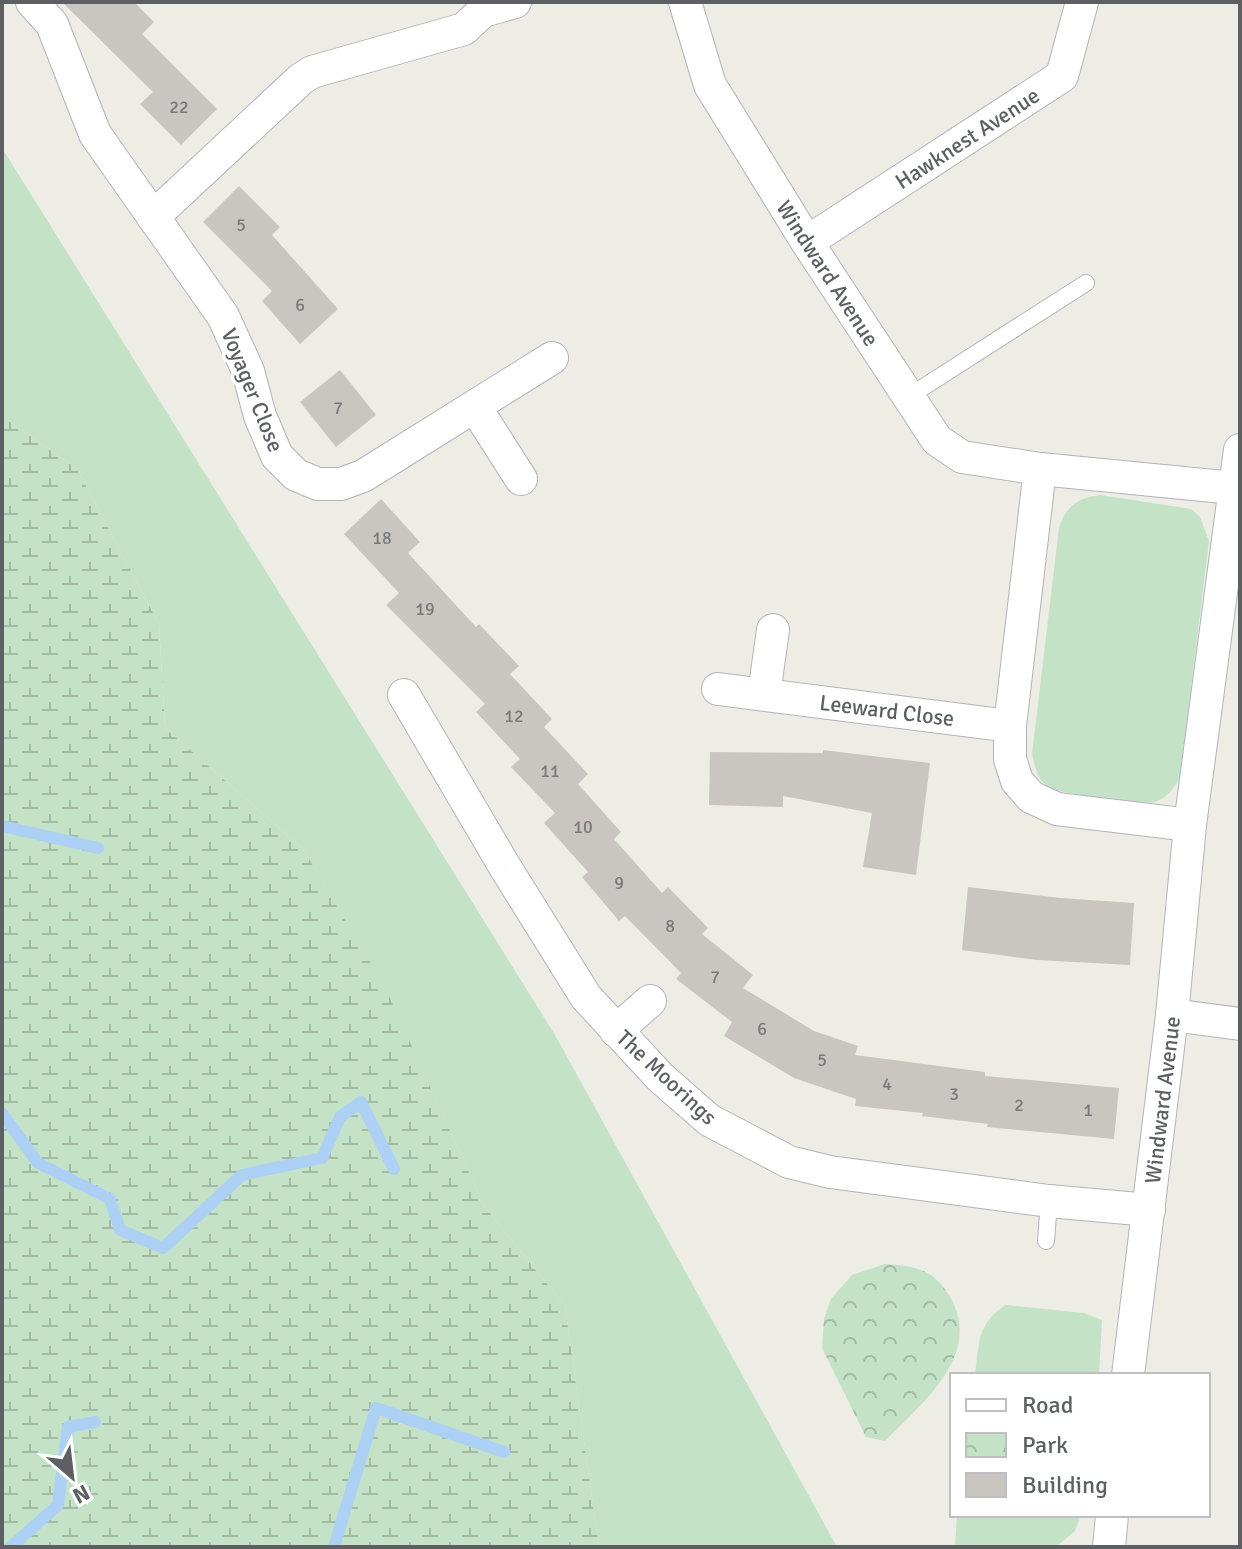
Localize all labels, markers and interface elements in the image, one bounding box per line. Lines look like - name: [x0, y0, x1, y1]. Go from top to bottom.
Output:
- street label: Hawknest Avenue: [890, 82, 1045, 195]
- house number: 22: [169, 96, 189, 118]
- street label: Windward Avenue: [770, 195, 885, 351]
- house number: 5: [236, 214, 246, 236]
- house number: 6: [295, 294, 305, 316]
- street label: Voyager Close: [216, 324, 290, 456]
- house number: 7: [333, 397, 343, 419]
- house number: 18: [372, 527, 392, 549]
- house number: 19: [415, 598, 435, 620]
- street label: Leeward Close: [818, 689, 956, 732]
- house number: 12: [504, 705, 524, 727]
- house number: 11: [540, 760, 560, 782]
- house number: 10: [573, 816, 593, 838]
- house number: 9: [614, 872, 624, 894]
- house number: 8: [665, 915, 675, 937]
- house number: 7: [710, 966, 720, 988]
- street label: Windward Avenue: [1139, 1015, 1186, 1185]
- house number: 6: [757, 1018, 767, 1040]
- street label: The Moorings: [611, 1024, 722, 1131]
- house number: 5: [817, 1049, 827, 1071]
- house number: 4: [882, 1073, 892, 1095]
- house number: 3: [949, 1083, 959, 1105]
- house number: 2: [1014, 1094, 1024, 1116]
- house number: 1: [1083, 1099, 1093, 1121]
- legend: [950, 1373, 1210, 1517]
- text: Road: [1022, 1390, 1073, 1420]
- text: Park: [1022, 1430, 1068, 1460]
- north arrow: [32, 1437, 112, 1517]
- text: Building: [1022, 1470, 1108, 1500]
- text: N: [68, 1479, 94, 1510]

